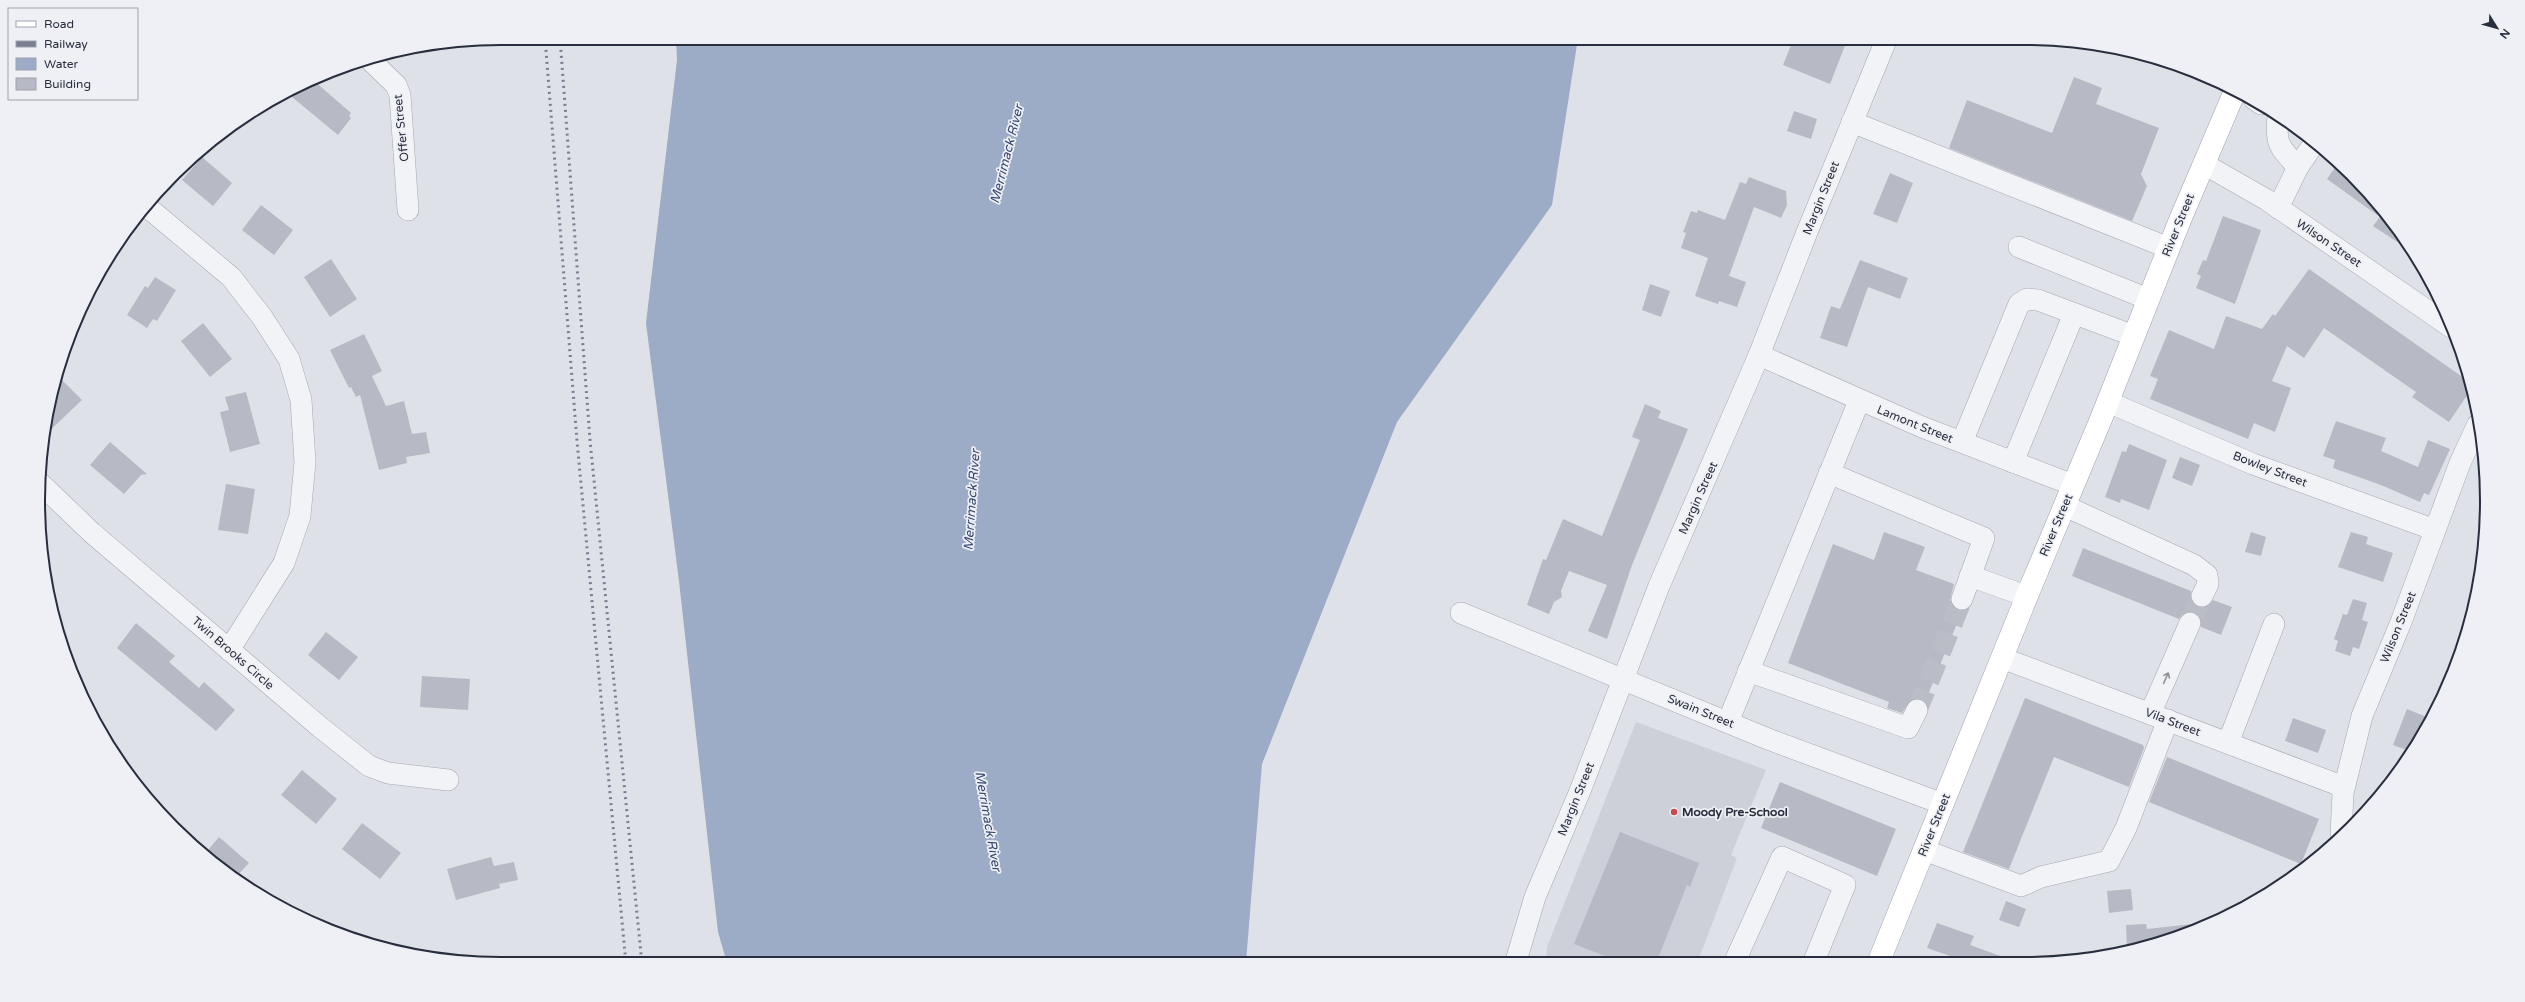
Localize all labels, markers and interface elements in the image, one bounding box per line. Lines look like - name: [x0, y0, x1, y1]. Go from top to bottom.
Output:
- legend: [8, 8, 138, 100]
- north arrow: [2477, 8, 2517, 48]
- text: Road: [44, 17, 74, 31]
- text: N: [2497, 26, 2512, 41]
- text: Railway: [44, 37, 88, 51]
- text: Water: [44, 57, 79, 71]
- text: Building: [44, 77, 91, 91]
- street label: Offer Street: [390, 93, 411, 162]
- water label: Merrimack River: [987, 101, 1027, 205]
- street label: Margin Street: [1800, 159, 1842, 237]
- street label: River Street: [2159, 191, 2197, 259]
- street label: Wilson Street: [2294, 216, 2365, 270]
- street label: Lamont Street: [1875, 402, 1956, 446]
- water label: Merrimack River: [960, 447, 984, 551]
- street label: Bowley Street: [2231, 448, 2310, 490]
- street label: Margin Street: [1676, 459, 1720, 536]
- street label: River Street: [2037, 491, 2076, 558]
- street label: Wilson Street: [2377, 589, 2419, 665]
- street label: Twin Brooks Circle: [189, 614, 277, 692]
- one-way arrow: [2163, 672, 2170, 684]
- street label: Swain Street: [1666, 691, 1737, 731]
- street label: Vila Street: [2143, 705, 2203, 739]
- street label: Margin Street: [1555, 760, 1597, 838]
- water label: Merrimack River: [971, 770, 1005, 874]
- street label: River Street: [1915, 791, 1953, 859]
- place label: Moody Pre-School: [1682, 805, 1788, 820]
- marker: Moody Pre-School: [1669, 807, 1679, 817]

